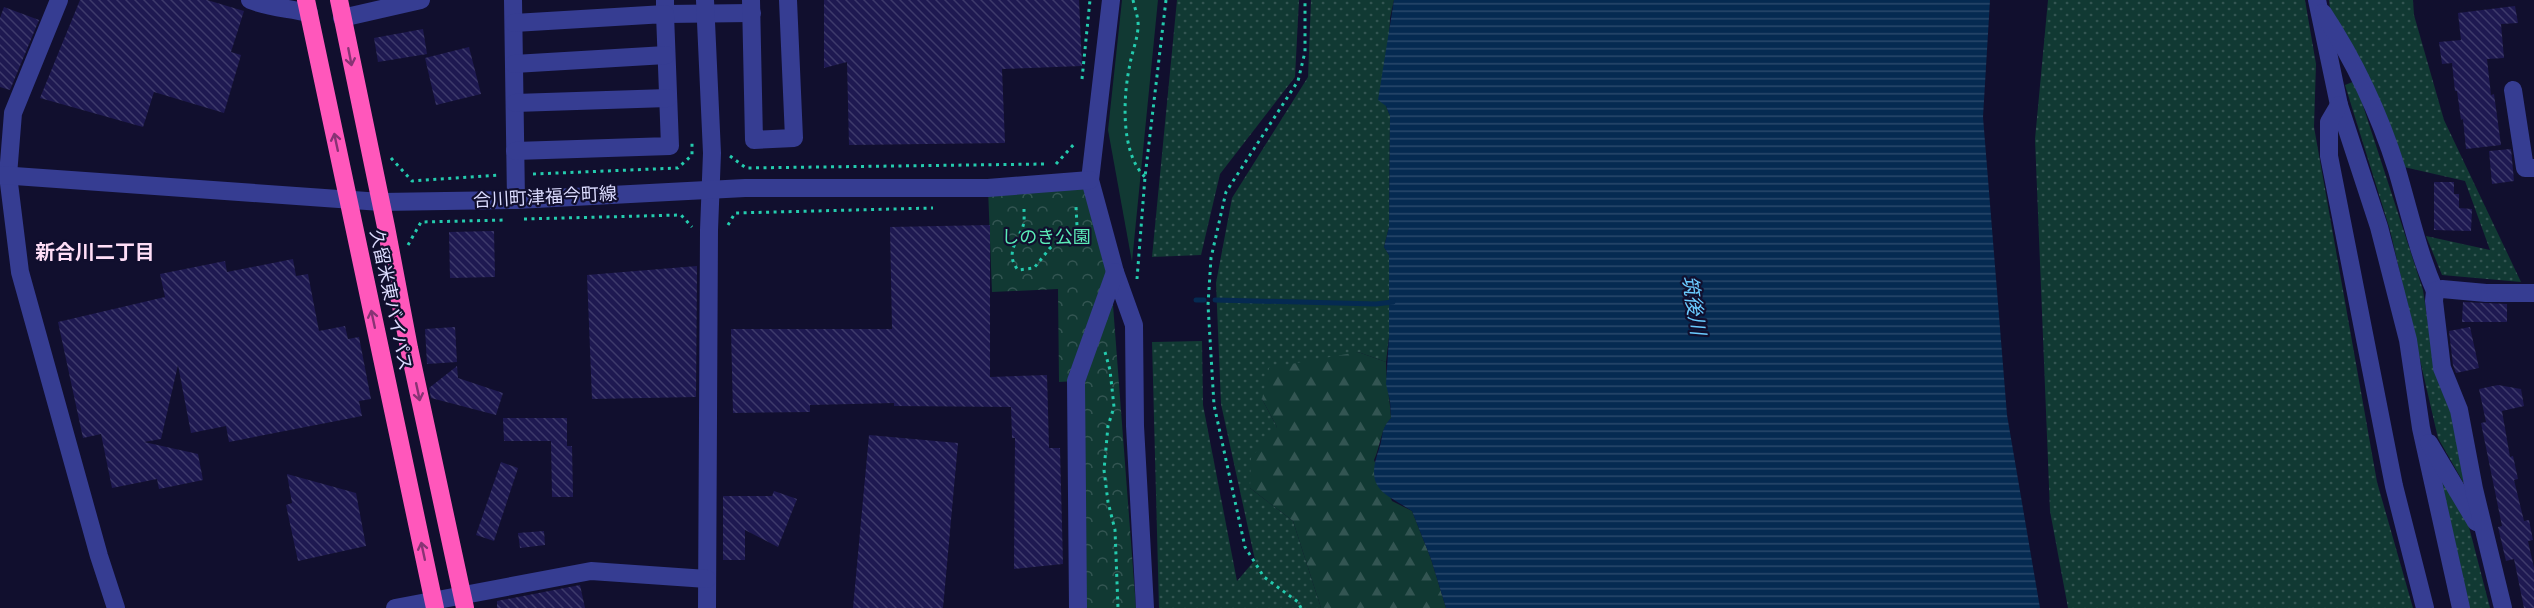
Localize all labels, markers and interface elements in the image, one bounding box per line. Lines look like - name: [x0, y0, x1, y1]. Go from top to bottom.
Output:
- one-way arrow: [345, 47, 356, 67]
- one-way arrow: [330, 133, 342, 152]
- street label: 合川町津福今町線: [472, 180, 618, 213]
- park label: しのき公園: [1001, 224, 1091, 249]
- street label: 久留米東バイパス: [364, 227, 419, 373]
- district label: 新合川二丁目: [35, 238, 155, 266]
- water label: 筑後川: [1675, 273, 1713, 339]
- one-way arrow: [367, 310, 378, 329]
- one-way arrow: [413, 383, 425, 402]
- one-way arrow: [417, 542, 428, 561]

